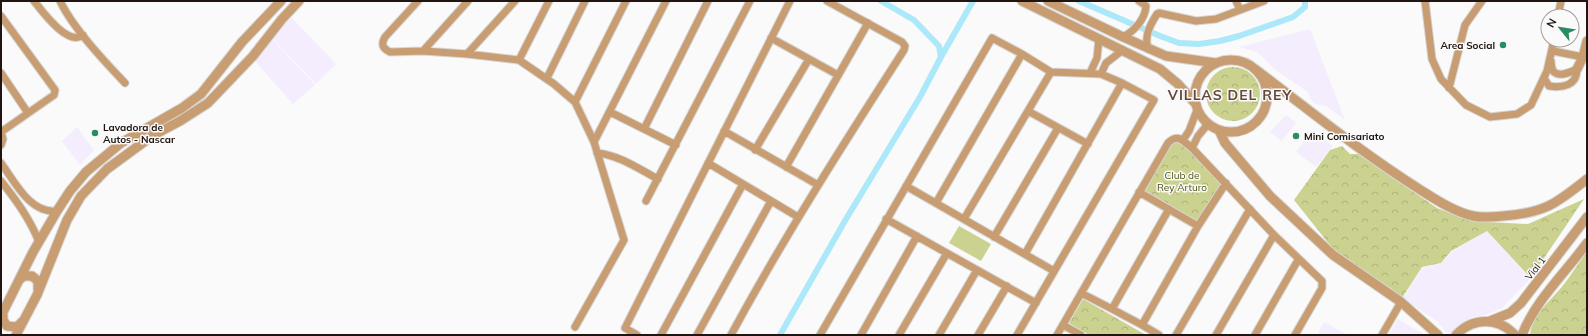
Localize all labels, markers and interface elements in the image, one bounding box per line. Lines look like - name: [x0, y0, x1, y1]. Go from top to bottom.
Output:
- north arrow: [1540, 8, 1580, 48]
- text: N: [1543, 16, 1559, 30]
- place label: Area Social: [1440, 39, 1495, 52]
- marker: Area Social: [1498, 40, 1508, 50]
- district label: VILLAS DEL REY: [1167, 86, 1292, 104]
- place label: Lavadora de Autos - Nascar: [103, 121, 175, 146]
- marker: Lavadora de Autos - Nascar: [90, 128, 100, 138]
- place label: Mini Comisariato: [1304, 130, 1384, 143]
- marker: Mini Comisariato: [1291, 131, 1301, 141]
- park label: Club de Rey Arturo: [1157, 169, 1207, 194]
- street label: Vial 1: [1522, 254, 1549, 283]

